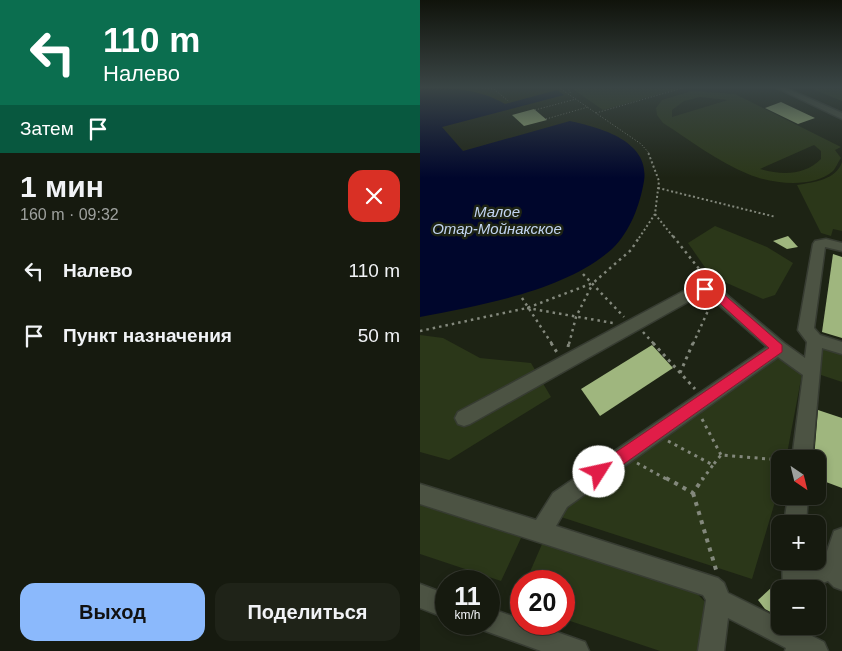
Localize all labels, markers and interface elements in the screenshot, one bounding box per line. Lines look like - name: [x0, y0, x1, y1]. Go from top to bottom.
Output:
- icon: left: [20, 20, 85, 85]
- text: 110 m: [103, 20, 200, 59]
- text: Налево: [103, 61, 180, 86]
- icon: arrive: [84, 115, 112, 143]
- text: Затем: [20, 118, 74, 139]
- text: 1 мин: [20, 170, 104, 203]
- button: close: [348, 170, 400, 222]
- water label: Малое Отар-Мойнакское: [432, 203, 562, 237]
- text: 160 m · 09:32: [20, 206, 119, 223]
- icon: left: [20, 257, 48, 285]
- text: Налево: [63, 260, 133, 281]
- text: 110 m: [349, 260, 400, 281]
- pin: [684, 268, 726, 310]
- icon: arrive: [691, 275, 719, 303]
- icon: arrive: [20, 322, 48, 350]
- text: Пункт назначения: [63, 325, 232, 346]
- text: 50 m: [358, 325, 400, 346]
- position arrow: [572, 445, 624, 497]
- north arrow: [771, 450, 826, 505]
- map controls: [771, 450, 826, 635]
- button: +: [771, 515, 826, 570]
- speed limit sign: 20: [510, 570, 575, 635]
- button: −: [771, 580, 826, 635]
- text: 11: [454, 582, 481, 610]
- button: Выход: [20, 583, 205, 641]
- button: Поделиться: [215, 583, 400, 641]
- text: km/h: [454, 608, 481, 622]

